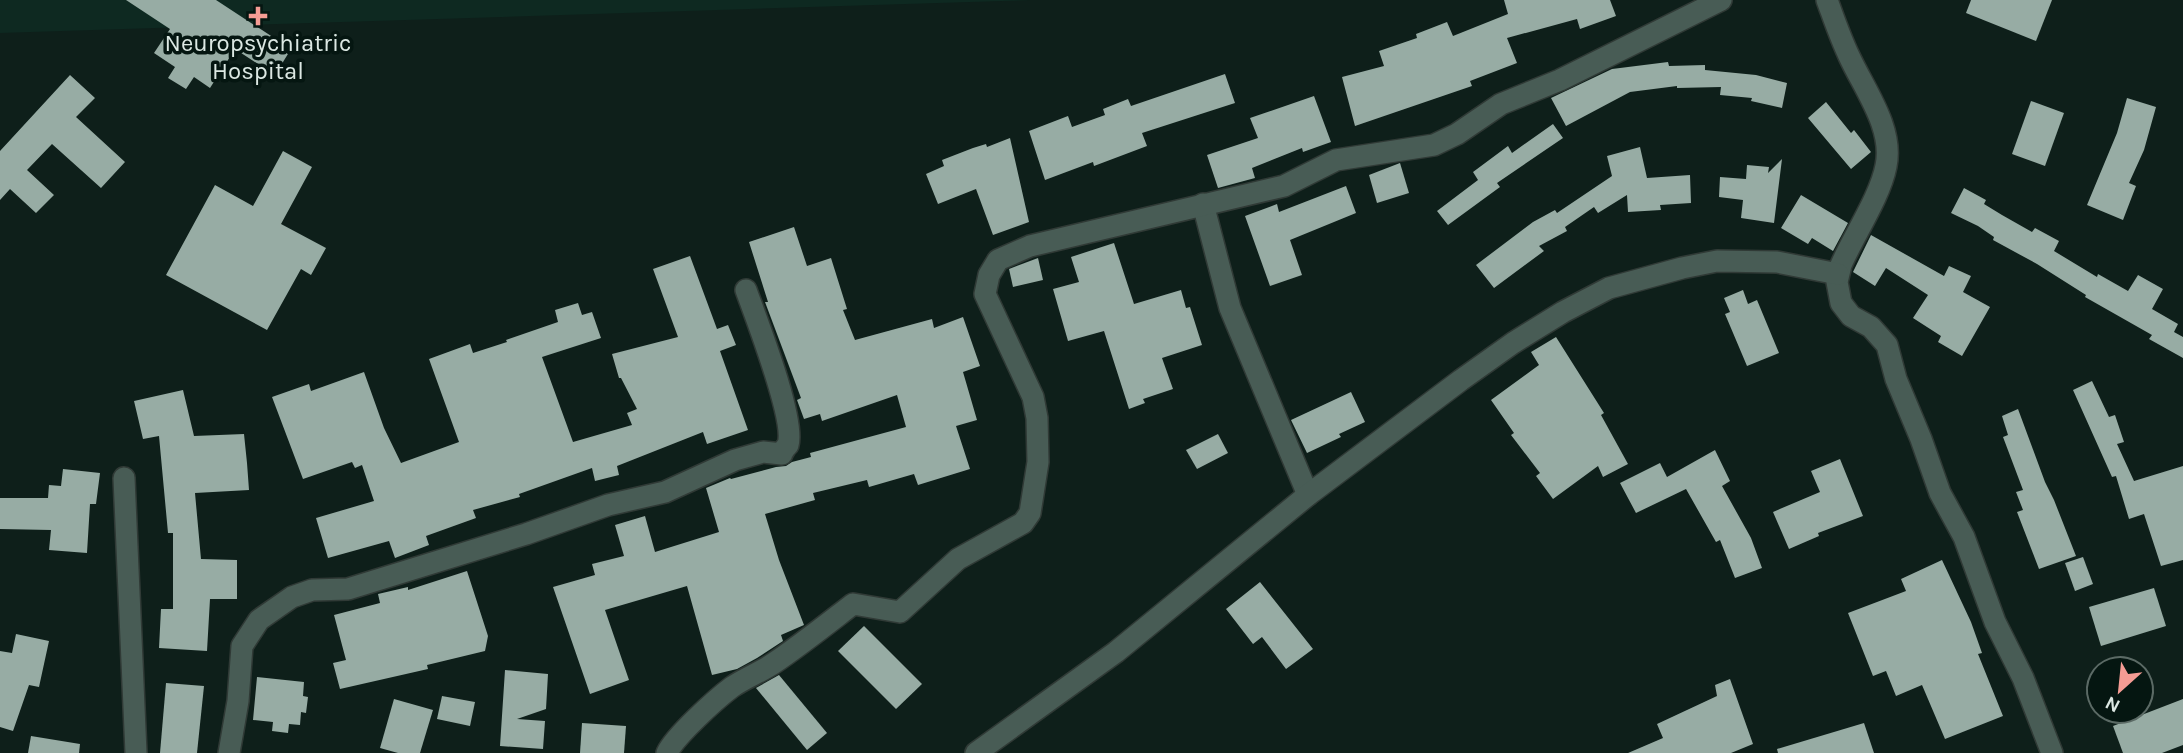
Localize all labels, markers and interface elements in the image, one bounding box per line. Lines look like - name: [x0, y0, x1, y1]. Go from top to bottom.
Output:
- marker: Neuropsychiatric Hospital: [248, 6, 268, 26]
- place label: Neuropsychiatric Hospital: [165, 29, 351, 85]
- north arrow: [2085, 655, 2155, 725]
- text: N: [2102, 691, 2124, 717]

